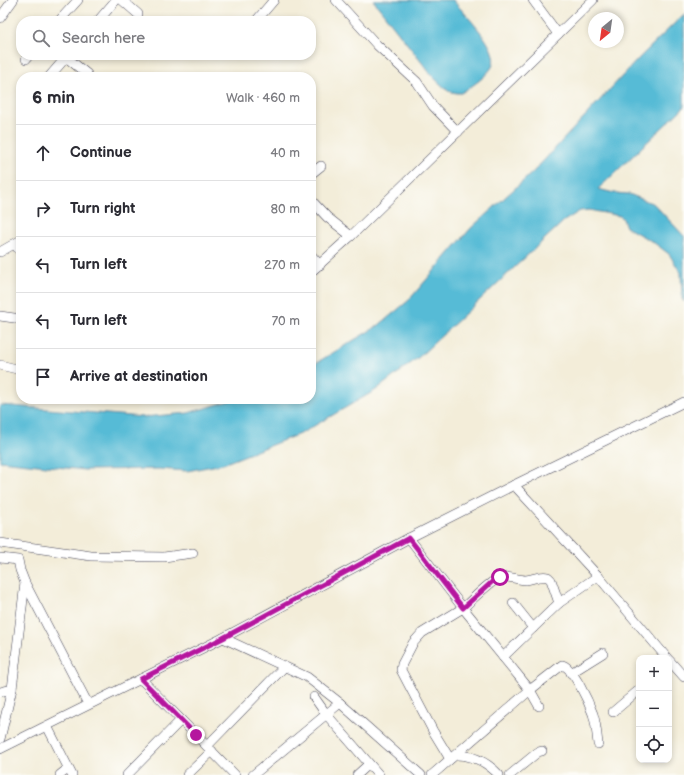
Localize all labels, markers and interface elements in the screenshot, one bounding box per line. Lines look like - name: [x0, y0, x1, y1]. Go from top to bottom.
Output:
- north arrow: [588, 12, 624, 48]
- search box: [16, 16, 316, 60]
- icon: search: [30, 27, 52, 49]
- text: Search here: [62, 29, 145, 48]
- text: 6 min: [32, 88, 75, 108]
- text: Walk · 460 m: [226, 90, 300, 106]
- icon: ahead: [32, 142, 54, 164]
- text: Continue: [70, 143, 132, 162]
- text: 40 m: [270, 145, 300, 161]
- icon: right: [32, 198, 54, 220]
- text: Turn right: [70, 199, 135, 218]
- text: 80 m: [271, 201, 300, 217]
- icon: left: [32, 254, 54, 276]
- text: Turn left: [70, 255, 127, 274]
- text: 270 m: [264, 257, 300, 273]
- icon: left: [32, 310, 54, 332]
- text: Turn left: [70, 311, 127, 330]
- text: 70 m: [272, 313, 300, 329]
- icon: arrive: [32, 366, 54, 388]
- text: Arrive at destination: [70, 367, 208, 386]
- route start: [491, 568, 509, 586]
- map controls: [636, 655, 672, 763]
- button: +: [636, 655, 672, 691]
- button: −: [636, 691, 672, 727]
- route end: [187, 726, 205, 744]
- button: locate: [636, 727, 672, 763]

